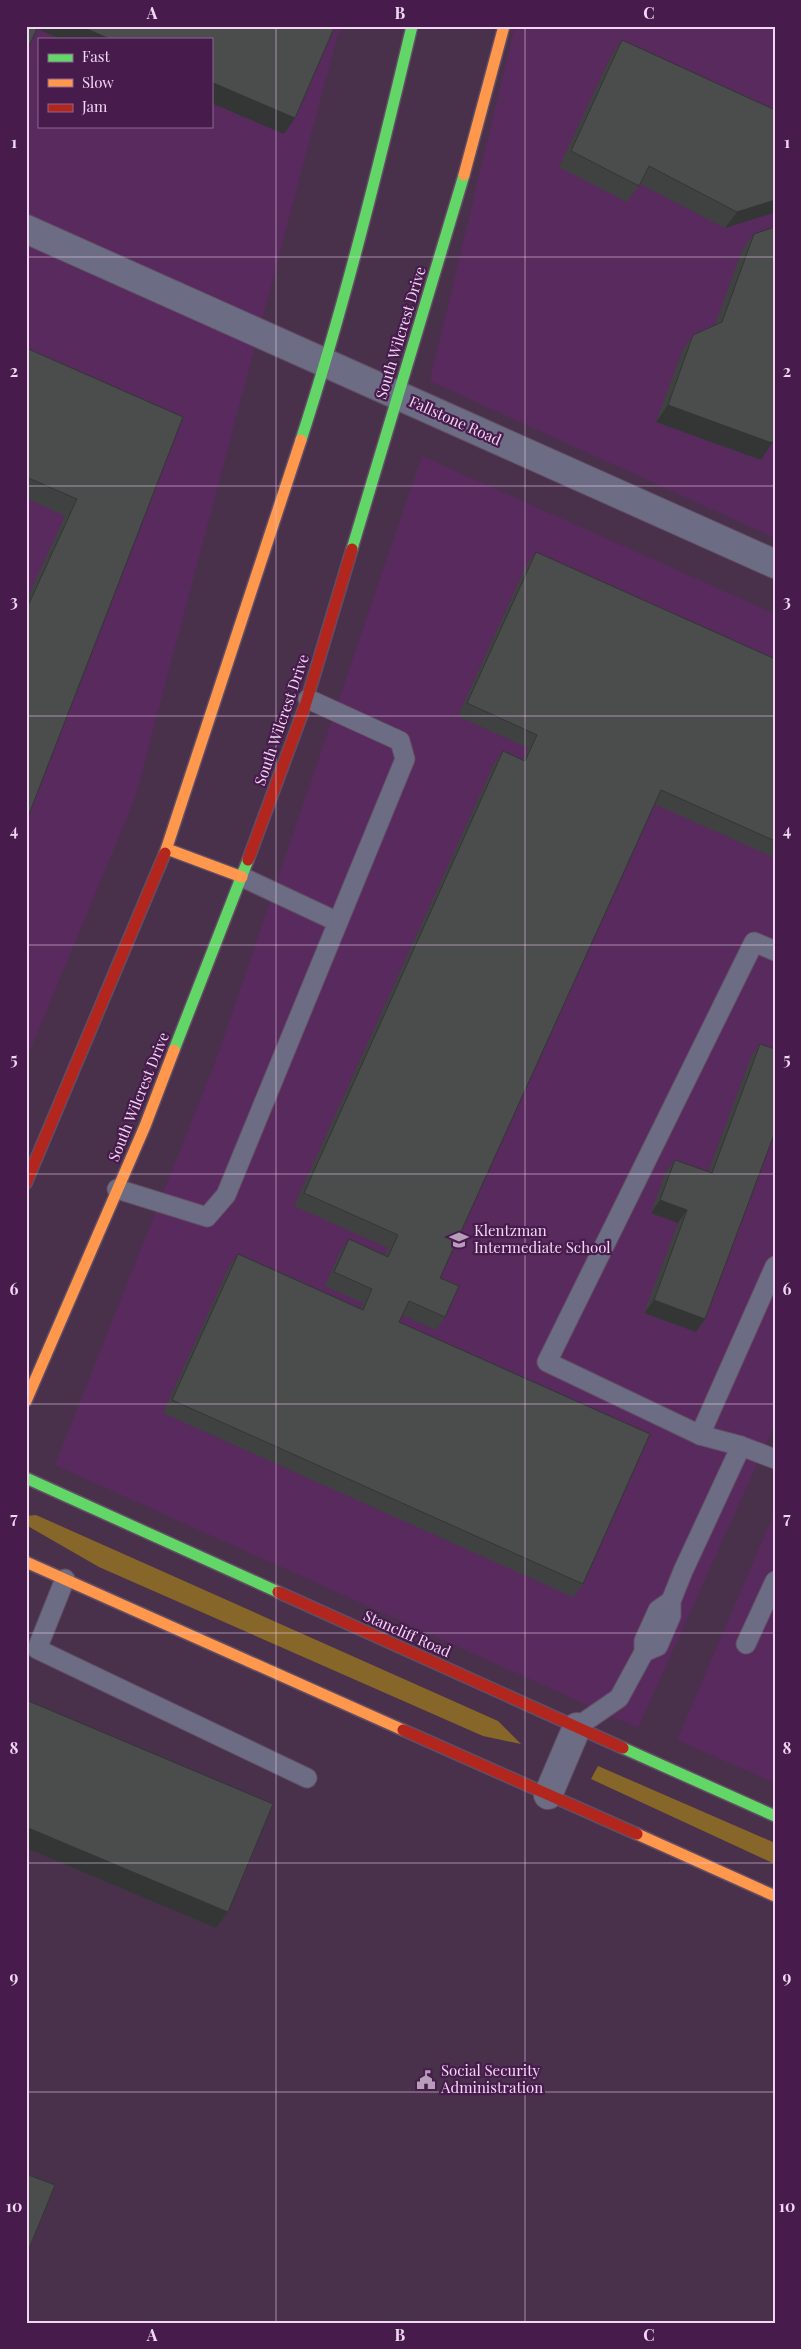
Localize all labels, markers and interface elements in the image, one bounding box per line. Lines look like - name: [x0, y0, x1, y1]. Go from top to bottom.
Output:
- text: A: [146, 2, 158, 23]
- text: B: [395, 2, 406, 23]
- text: C: [643, 2, 655, 23]
- legend: [38, 38, 212, 128]
- text: Fast: [82, 46, 111, 66]
- text: Slow: [82, 72, 114, 92]
- text: Jam: [81, 96, 108, 116]
- text: 1: [11, 131, 17, 152]
- text: 1: [784, 131, 790, 152]
- street label: South Wilcrest Drive: [370, 264, 430, 401]
- text: 2: [10, 360, 18, 381]
- text: 2: [783, 360, 791, 381]
- street label: Fallstone Road: [406, 391, 505, 449]
- text: 3: [10, 590, 18, 611]
- text: 3: [783, 590, 791, 611]
- street label: South Wilcrest Drive: [249, 651, 313, 788]
- text: 4: [10, 819, 18, 840]
- text: 4: [783, 819, 791, 840]
- street label: South Wilcrest Drive: [103, 1029, 173, 1164]
- text: 5: [10, 1048, 18, 1069]
- text: 5: [783, 1048, 791, 1069]
- place label: Klentzman Intermediate School: [474, 1220, 611, 1257]
- school or university icon: Klentzman Intermediate School: [448, 1229, 470, 1251]
- text: 6: [10, 1278, 19, 1299]
- text: 6: [783, 1278, 792, 1299]
- text: 7: [10, 1507, 18, 1528]
- text: 7: [783, 1507, 791, 1528]
- street label: Stancliff Road: [361, 1605, 454, 1661]
- text: 8: [10, 1737, 19, 1758]
- text: 8: [783, 1737, 792, 1758]
- text: 9: [10, 1966, 19, 1987]
- text: 9: [783, 1966, 792, 1987]
- place label: Social Security Administration: [440, 2060, 543, 2097]
- public building icon: Social Security Administration: [415, 2069, 437, 2091]
- text: 10: [6, 2195, 22, 2216]
- text: 10: [779, 2195, 795, 2216]
- text: A: [146, 2324, 158, 2345]
- text: B: [395, 2324, 406, 2345]
- text: C: [643, 2324, 655, 2345]

